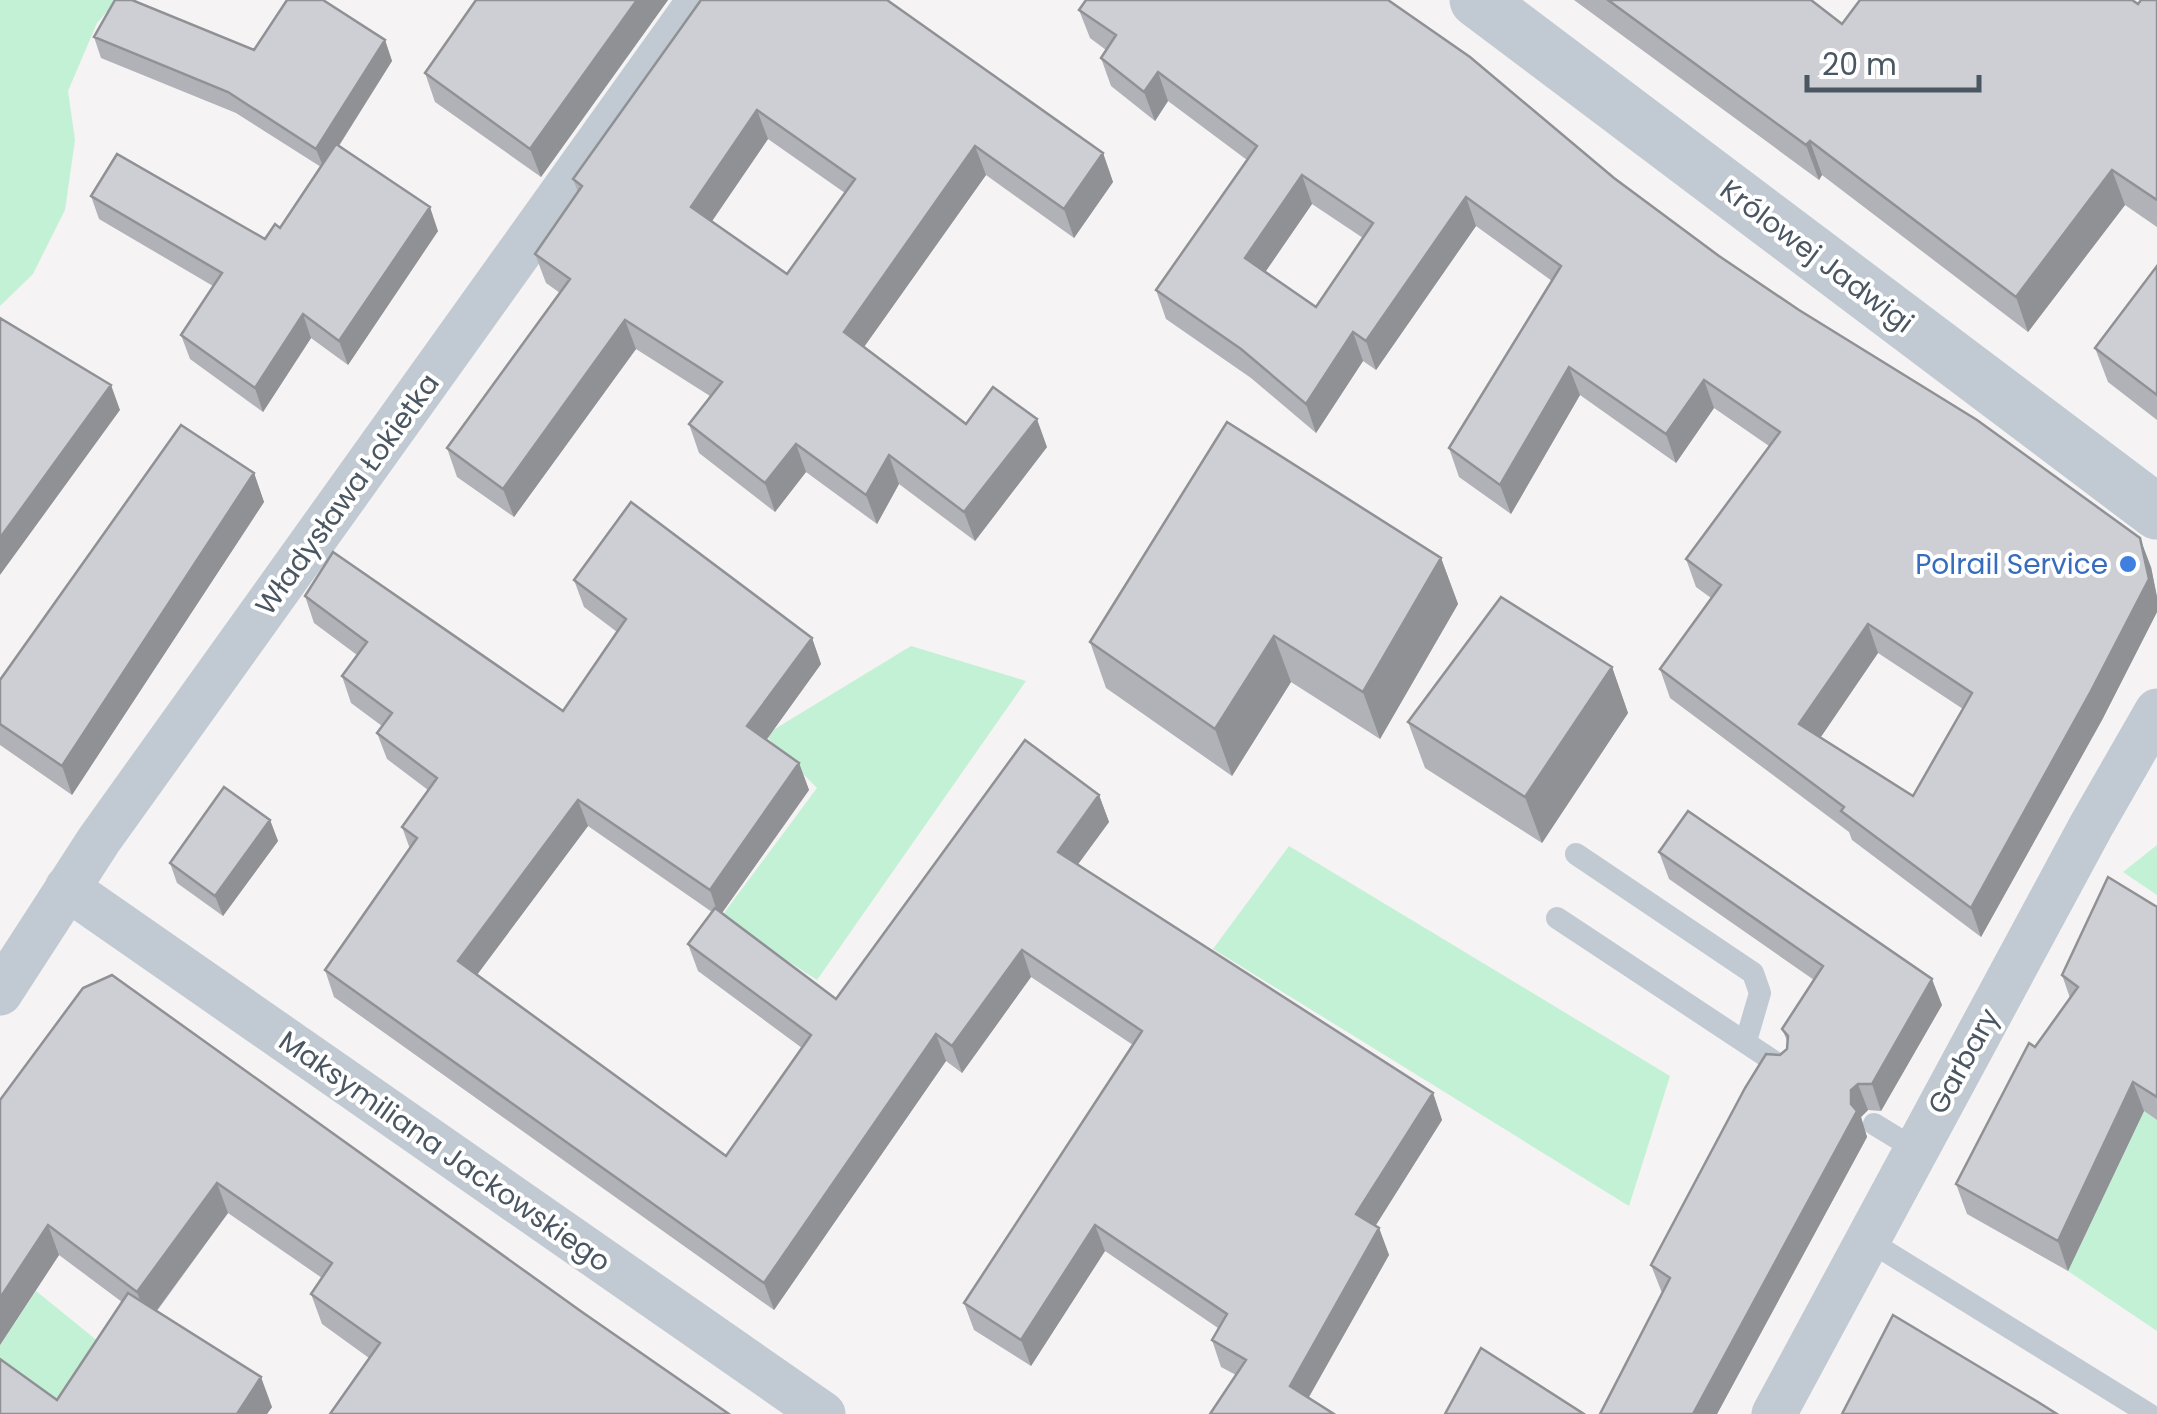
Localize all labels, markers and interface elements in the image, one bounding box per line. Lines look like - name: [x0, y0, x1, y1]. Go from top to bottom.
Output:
- scale bar: [1807, 30, 1980, 92]
- text: 20 m: [1822, 43, 1897, 86]
- street label: Królowej Jadwigi: [1712, 171, 1921, 342]
- street label: Władysława Łokietka: [246, 365, 448, 623]
- place label: Polrail Service: [1915, 545, 2108, 584]
- marker: Polrail Service: [2117, 553, 2139, 575]
- street label: Garbary: [1918, 1001, 2009, 1121]
- street label: Maksymiliana Jackowskiego: [271, 1022, 618, 1281]

